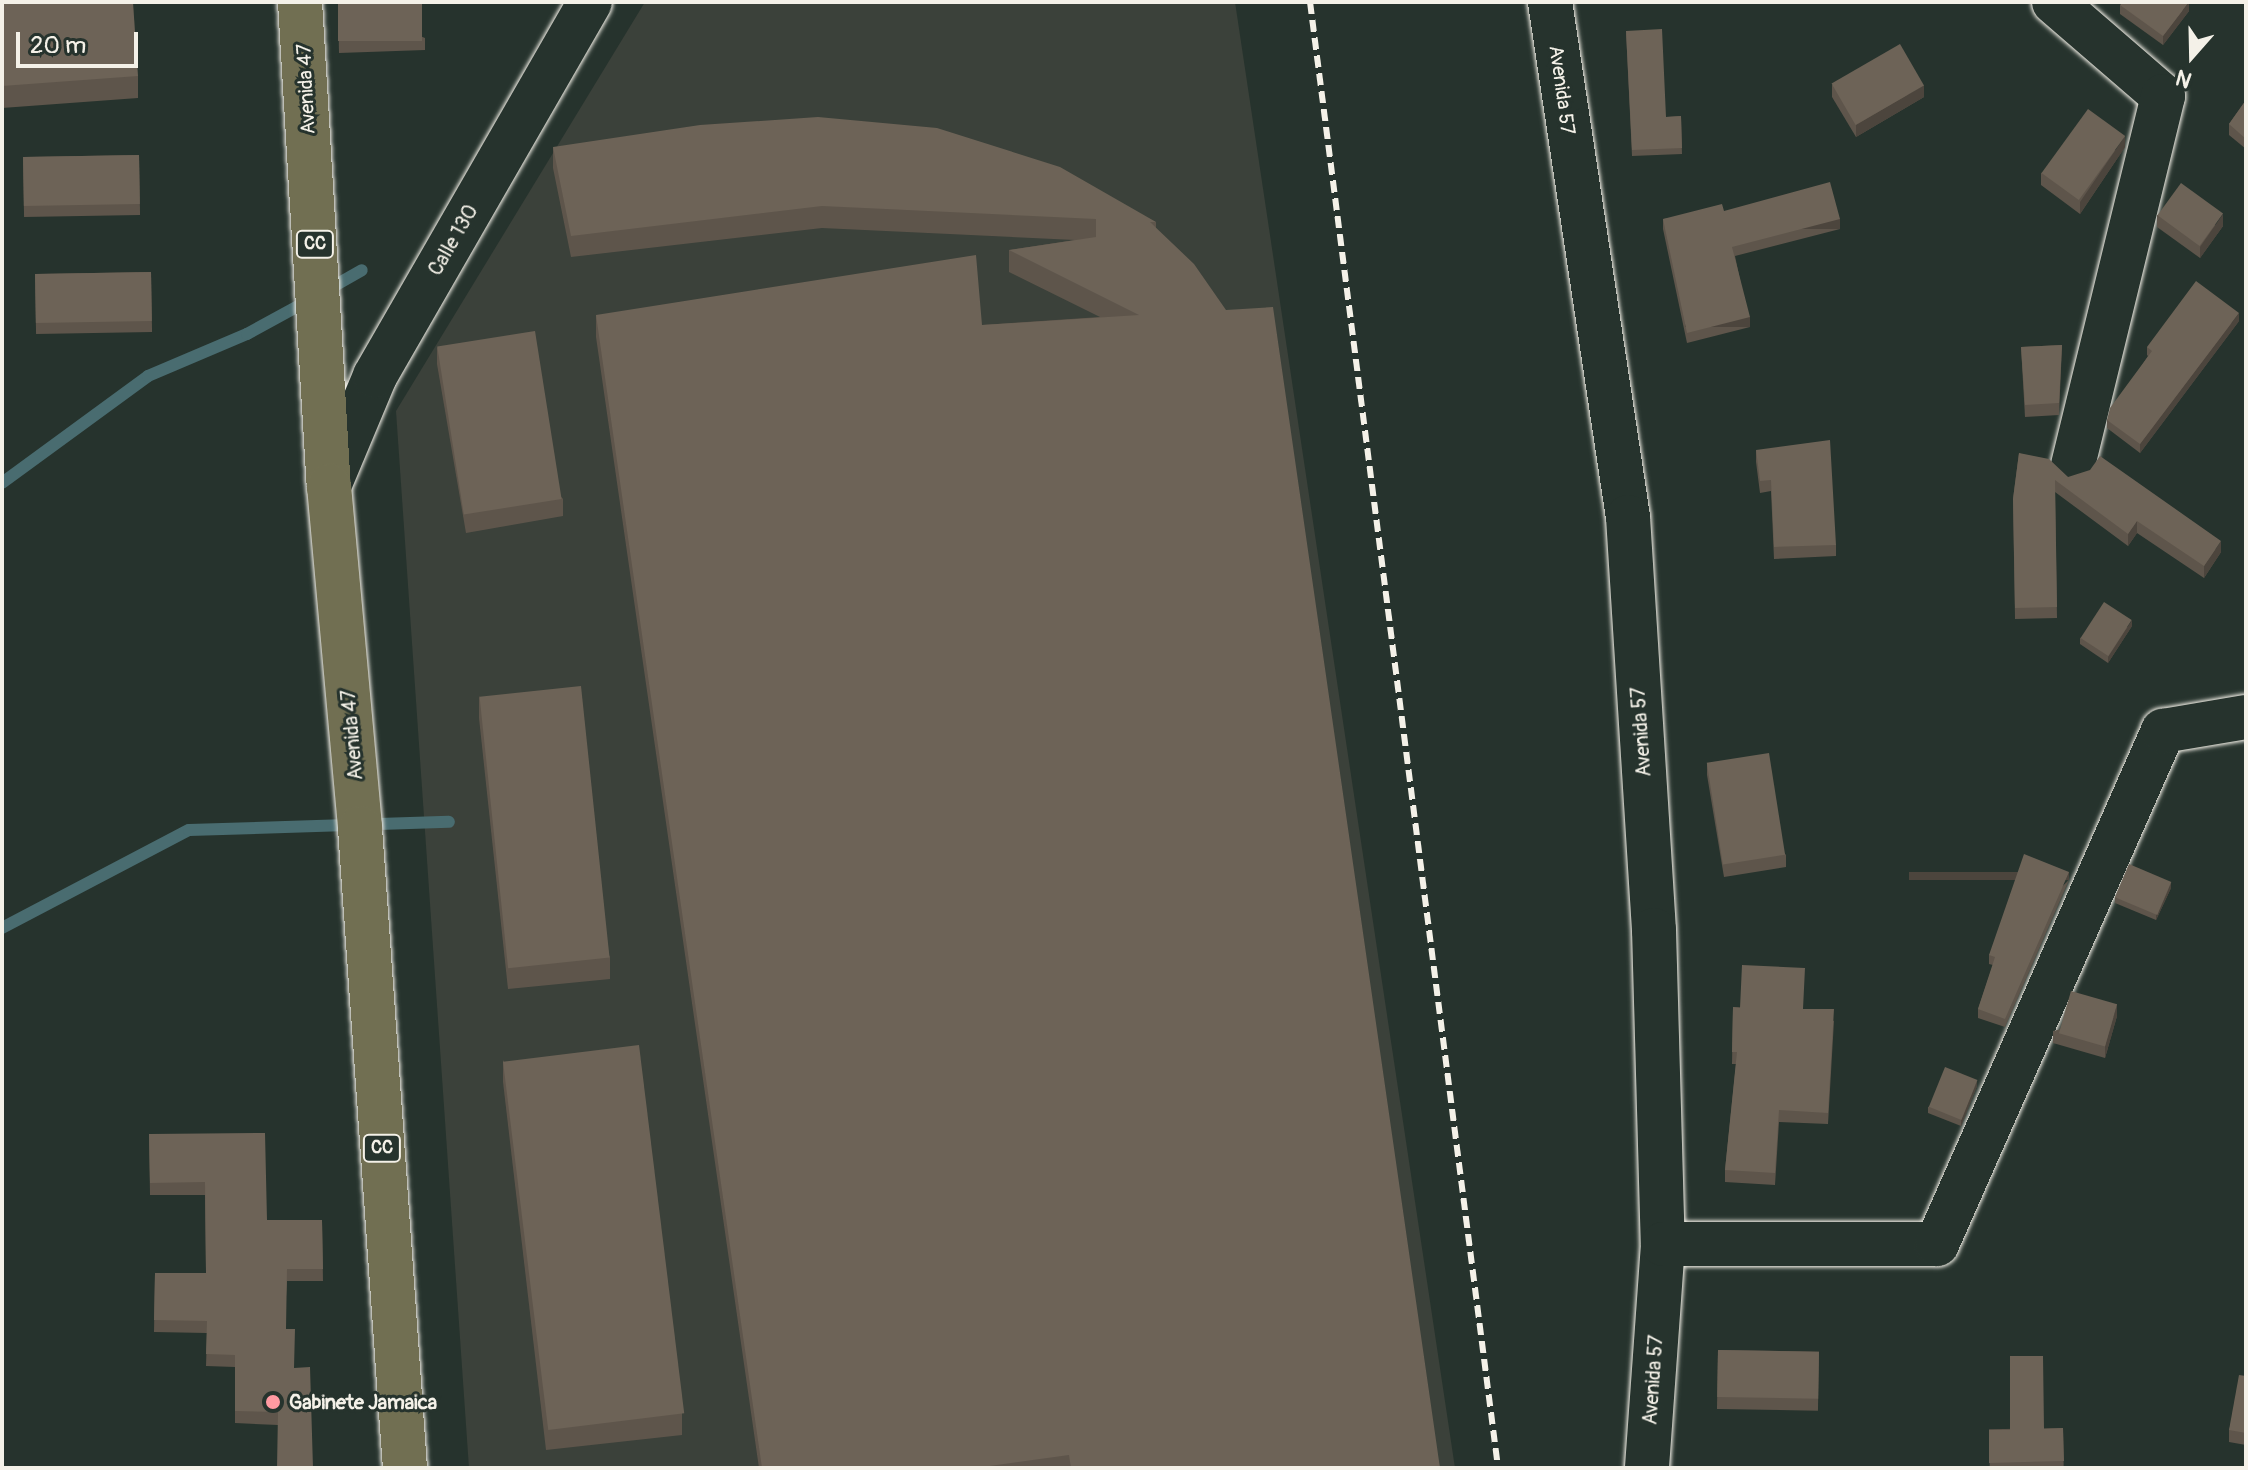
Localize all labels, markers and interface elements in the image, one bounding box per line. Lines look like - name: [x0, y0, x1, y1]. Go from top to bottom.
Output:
- scale bar: [20, 16, 142, 66]
- north arrow: [2152, 16, 2232, 96]
- text: 20 m: [30, 31, 86, 60]
- street label: Avenida 47: [292, 43, 320, 135]
- street label: Avenida 57: [1544, 44, 1580, 136]
- text: N: [2172, 63, 2196, 94]
- street label: Calle 130: [423, 200, 483, 280]
- road number: CC: [295, 230, 335, 258]
- street label: Avenida 57: [1626, 686, 1656, 778]
- street label: Avenida 47: [336, 689, 368, 781]
- road number: CC: [362, 1134, 402, 1162]
- street label: Avenida 57: [1638, 1334, 1668, 1426]
- place label: Gabinete Jamaica: [289, 1390, 437, 1414]
- marker: Gabinete Jamaica: [264, 1393, 282, 1411]

